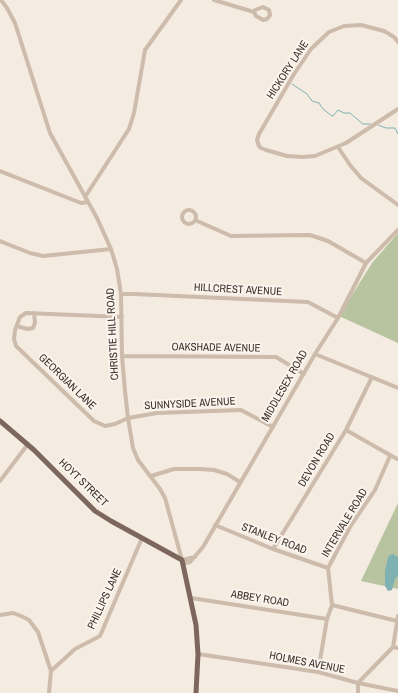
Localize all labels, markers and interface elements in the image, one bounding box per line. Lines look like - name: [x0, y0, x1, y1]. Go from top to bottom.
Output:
- street label: HICKORY LANE: [264, 38, 312, 102]
- street label: HILLCREST AVENUE: [193, 281, 283, 299]
- street label: CHRISTIE HILL ROAD: [104, 288, 122, 380]
- street label: OAKSHADE AVENUE: [171, 341, 261, 355]
- street label: MIDDLESEX ROAD: [259, 348, 311, 424]
- street label: GEORGIAN LANE: [36, 351, 98, 413]
- street label: SUNNYSIDE AVENUE: [144, 395, 236, 413]
- street label: DEVON ROAD: [296, 431, 338, 489]
- street label: HOYT STREET: [56, 456, 110, 510]
- street label: INTERVALE ROAD: [319, 486, 371, 560]
- street label: STANLEY ROAD: [239, 520, 309, 558]
- street label: PHILLIPS LANE: [85, 566, 125, 632]
- street label: ABBEY ROAD: [230, 588, 290, 610]
- street label: HOLMES AVENUE: [268, 649, 346, 677]

